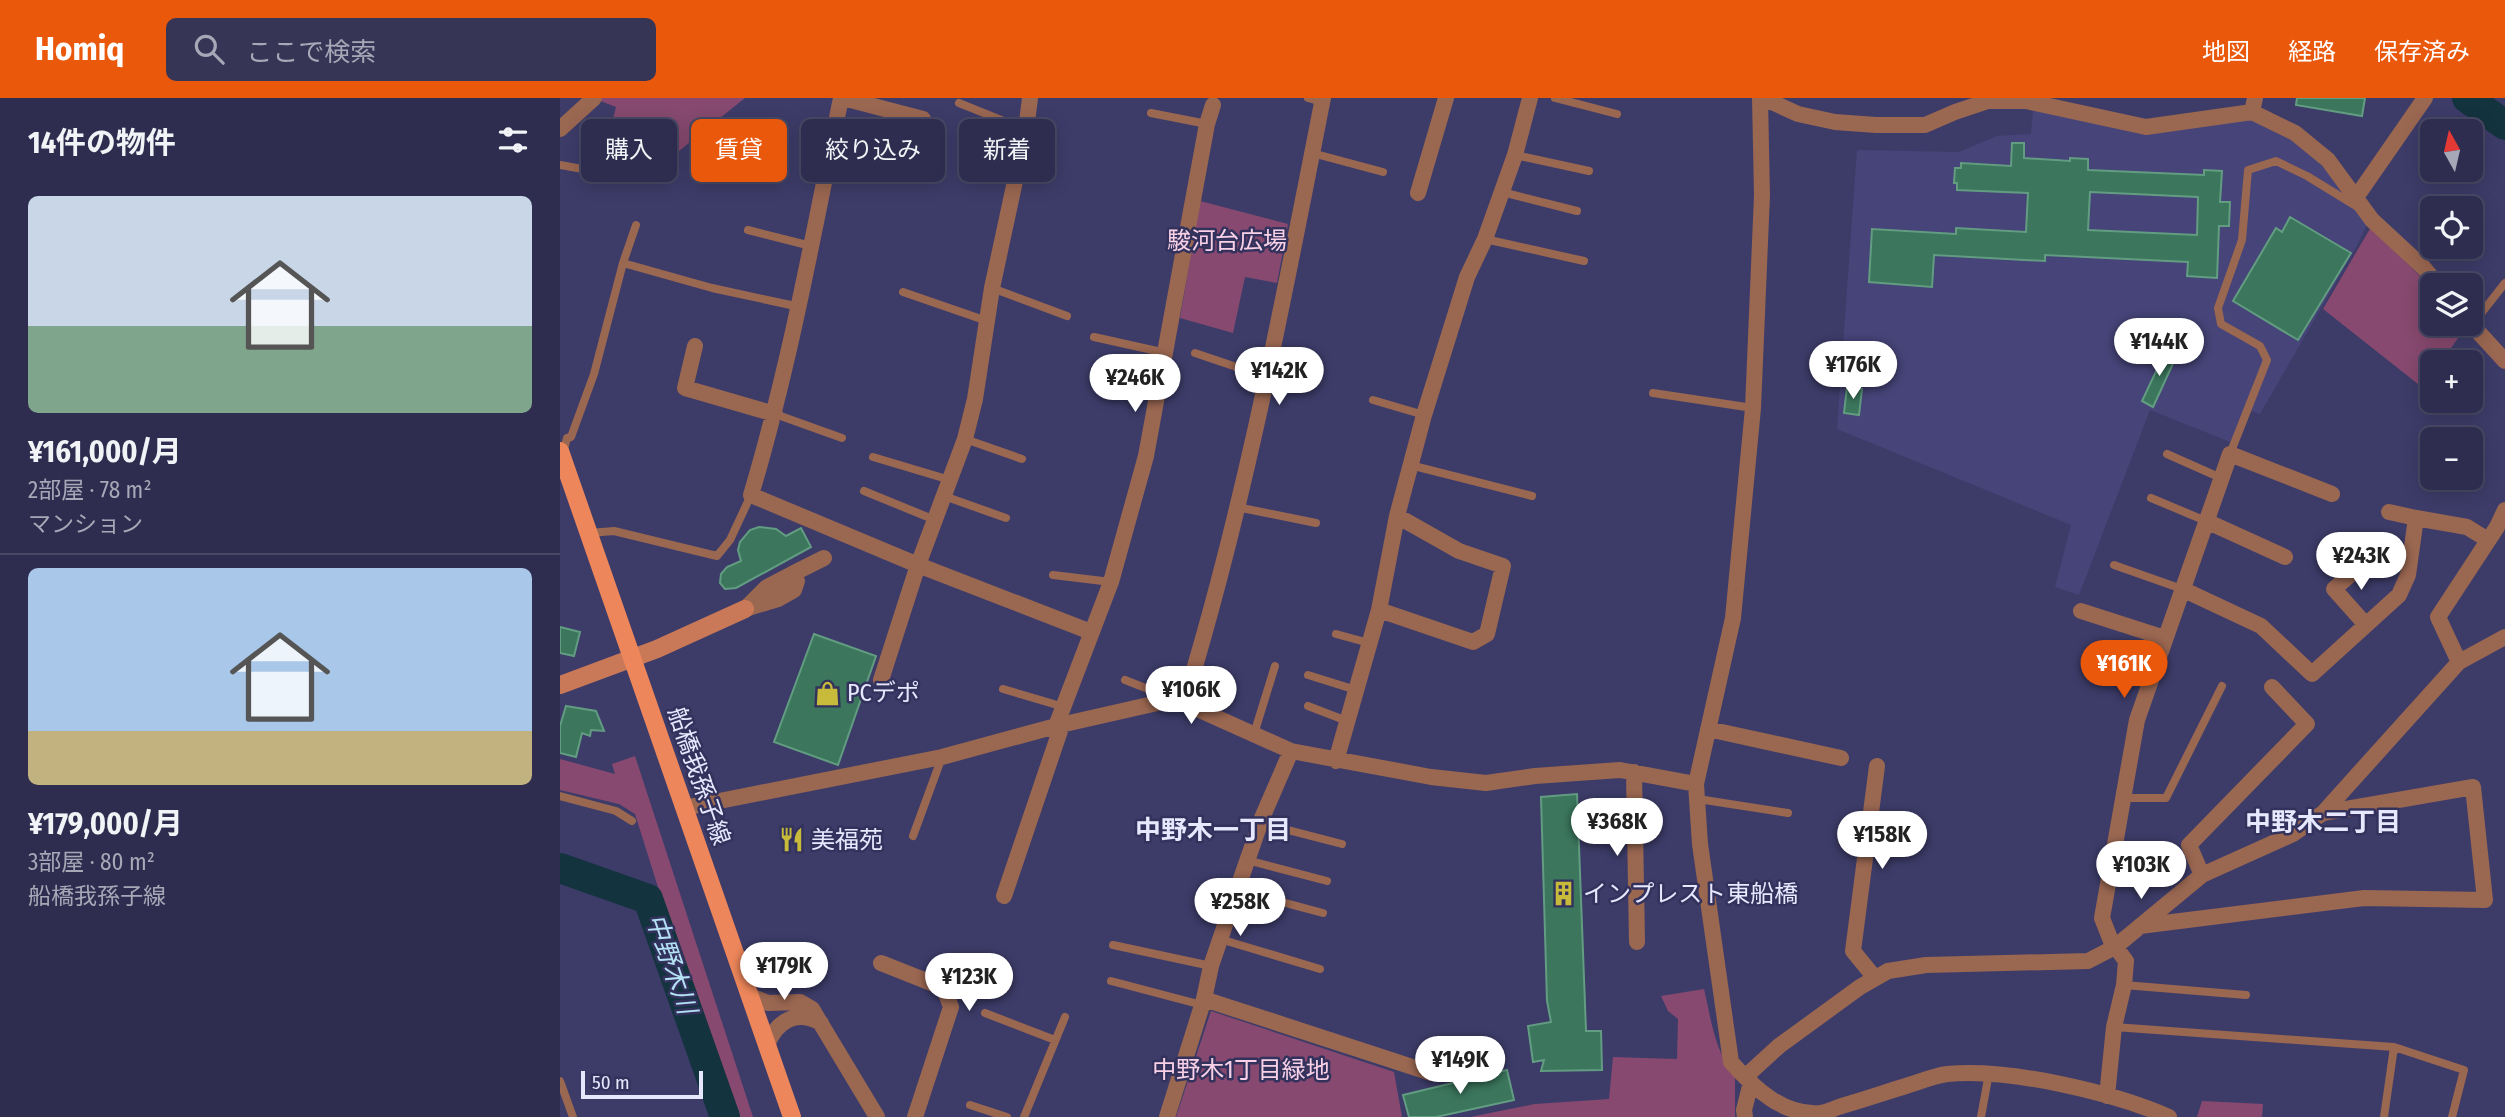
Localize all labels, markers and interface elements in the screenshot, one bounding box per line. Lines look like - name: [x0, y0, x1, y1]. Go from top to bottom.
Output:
- search box: [166, 18, 656, 81]
- text: Homiq: [35, 29, 124, 69]
- icon: search: [190, 30, 228, 68]
- text: ここで検索: [246, 37, 376, 68]
- text: 地図: [2202, 38, 2250, 66]
- text: 経路: [2288, 38, 2336, 66]
- text: 保存済み: [2374, 38, 2470, 66]
- chip: 購入: [581, 119, 677, 182]
- chip: 賃貸: [691, 119, 787, 182]
- chip: 絞り込み: [801, 119, 945, 182]
- chip: 新着: [959, 119, 1055, 182]
- north arrow: [2420, 119, 2483, 182]
- map controls: [2420, 119, 2483, 490]
- icon: filters: [494, 121, 532, 159]
- text: 14件の物件: [28, 125, 176, 161]
- button: locate: [2420, 196, 2483, 259]
- park label: 駿河台広場: [1167, 227, 1287, 255]
- icon: home: [217, 242, 343, 368]
- button: layers: [2420, 273, 2483, 336]
- pin: ¥144K: [2110, 318, 2208, 378]
- text: ¥144K: [2130, 327, 2188, 355]
- pin: ¥176K: [1804, 342, 1902, 401]
- pin: ¥142K: [1230, 348, 1328, 407]
- text: ¥176K: [1825, 350, 1881, 378]
- button: +: [2420, 350, 2483, 413]
- pin: ¥246K: [1086, 354, 1184, 414]
- text: ¥142K: [1251, 356, 1307, 384]
- text: ¥246K: [1106, 363, 1164, 391]
- button: −: [2420, 427, 2483, 490]
- text: ¥161,000/月: [28, 434, 182, 470]
- text: 2部屋 · 78 m²: [28, 476, 152, 504]
- text: マンション: [28, 510, 143, 538]
- pin: ¥243K: [2312, 532, 2410, 592]
- text: ¥243K: [2332, 541, 2390, 569]
- icon: home: [217, 614, 343, 740]
- pin: ¥161K: [2075, 640, 2173, 700]
- text: ¥161K: [2097, 649, 2151, 677]
- pin: ¥106K: [1142, 666, 1240, 726]
- text: ¥106K: [1162, 675, 1220, 703]
- shop icon: PCデポ: [813, 679, 841, 707]
- place label: PCデポ: [847, 679, 920, 707]
- street label: 船橋我孫子線: [662, 703, 736, 849]
- pin: ¥368K: [1568, 798, 1666, 858]
- text: ¥179,000/月: [28, 806, 183, 842]
- text: ¥368K: [1587, 807, 1647, 835]
- district label: 中野木二丁目: [2245, 807, 2401, 838]
- pin: ¥158K: [1833, 812, 1931, 871]
- district label: 中野木一丁目: [1135, 815, 1291, 846]
- text: ¥158K: [1853, 820, 1911, 848]
- restaurant icon: 美福苑: [777, 826, 805, 854]
- place label: 美福苑: [811, 826, 883, 854]
- pin: ¥103K: [2092, 842, 2190, 901]
- text: 3部屋 · 80 m²: [28, 848, 155, 876]
- text: ¥103K: [2112, 850, 2170, 878]
- pin: ¥258K: [1191, 878, 1289, 938]
- building icon: インプレスト東船橋: [1549, 880, 1577, 908]
- place label: インプレスト東船橋: [1583, 880, 1798, 908]
- text: 船橋我孫子線: [28, 882, 166, 910]
- text: ¥258K: [1211, 887, 1270, 915]
- water label: 中野木川: [639, 910, 704, 1021]
- pin: ¥179K: [735, 942, 833, 1002]
- text: ¥179K: [756, 951, 812, 979]
- pin: ¥123K: [920, 954, 1018, 1013]
- text: ¥123K: [941, 962, 997, 990]
- pin: ¥149K: [1411, 1037, 1509, 1096]
- text: ¥149K: [1431, 1045, 1489, 1073]
- park label: 中野木1丁目緑地: [1152, 1056, 1330, 1084]
- scale bar: [581, 1068, 704, 1100]
- text: 50 m: [592, 1071, 630, 1094]

